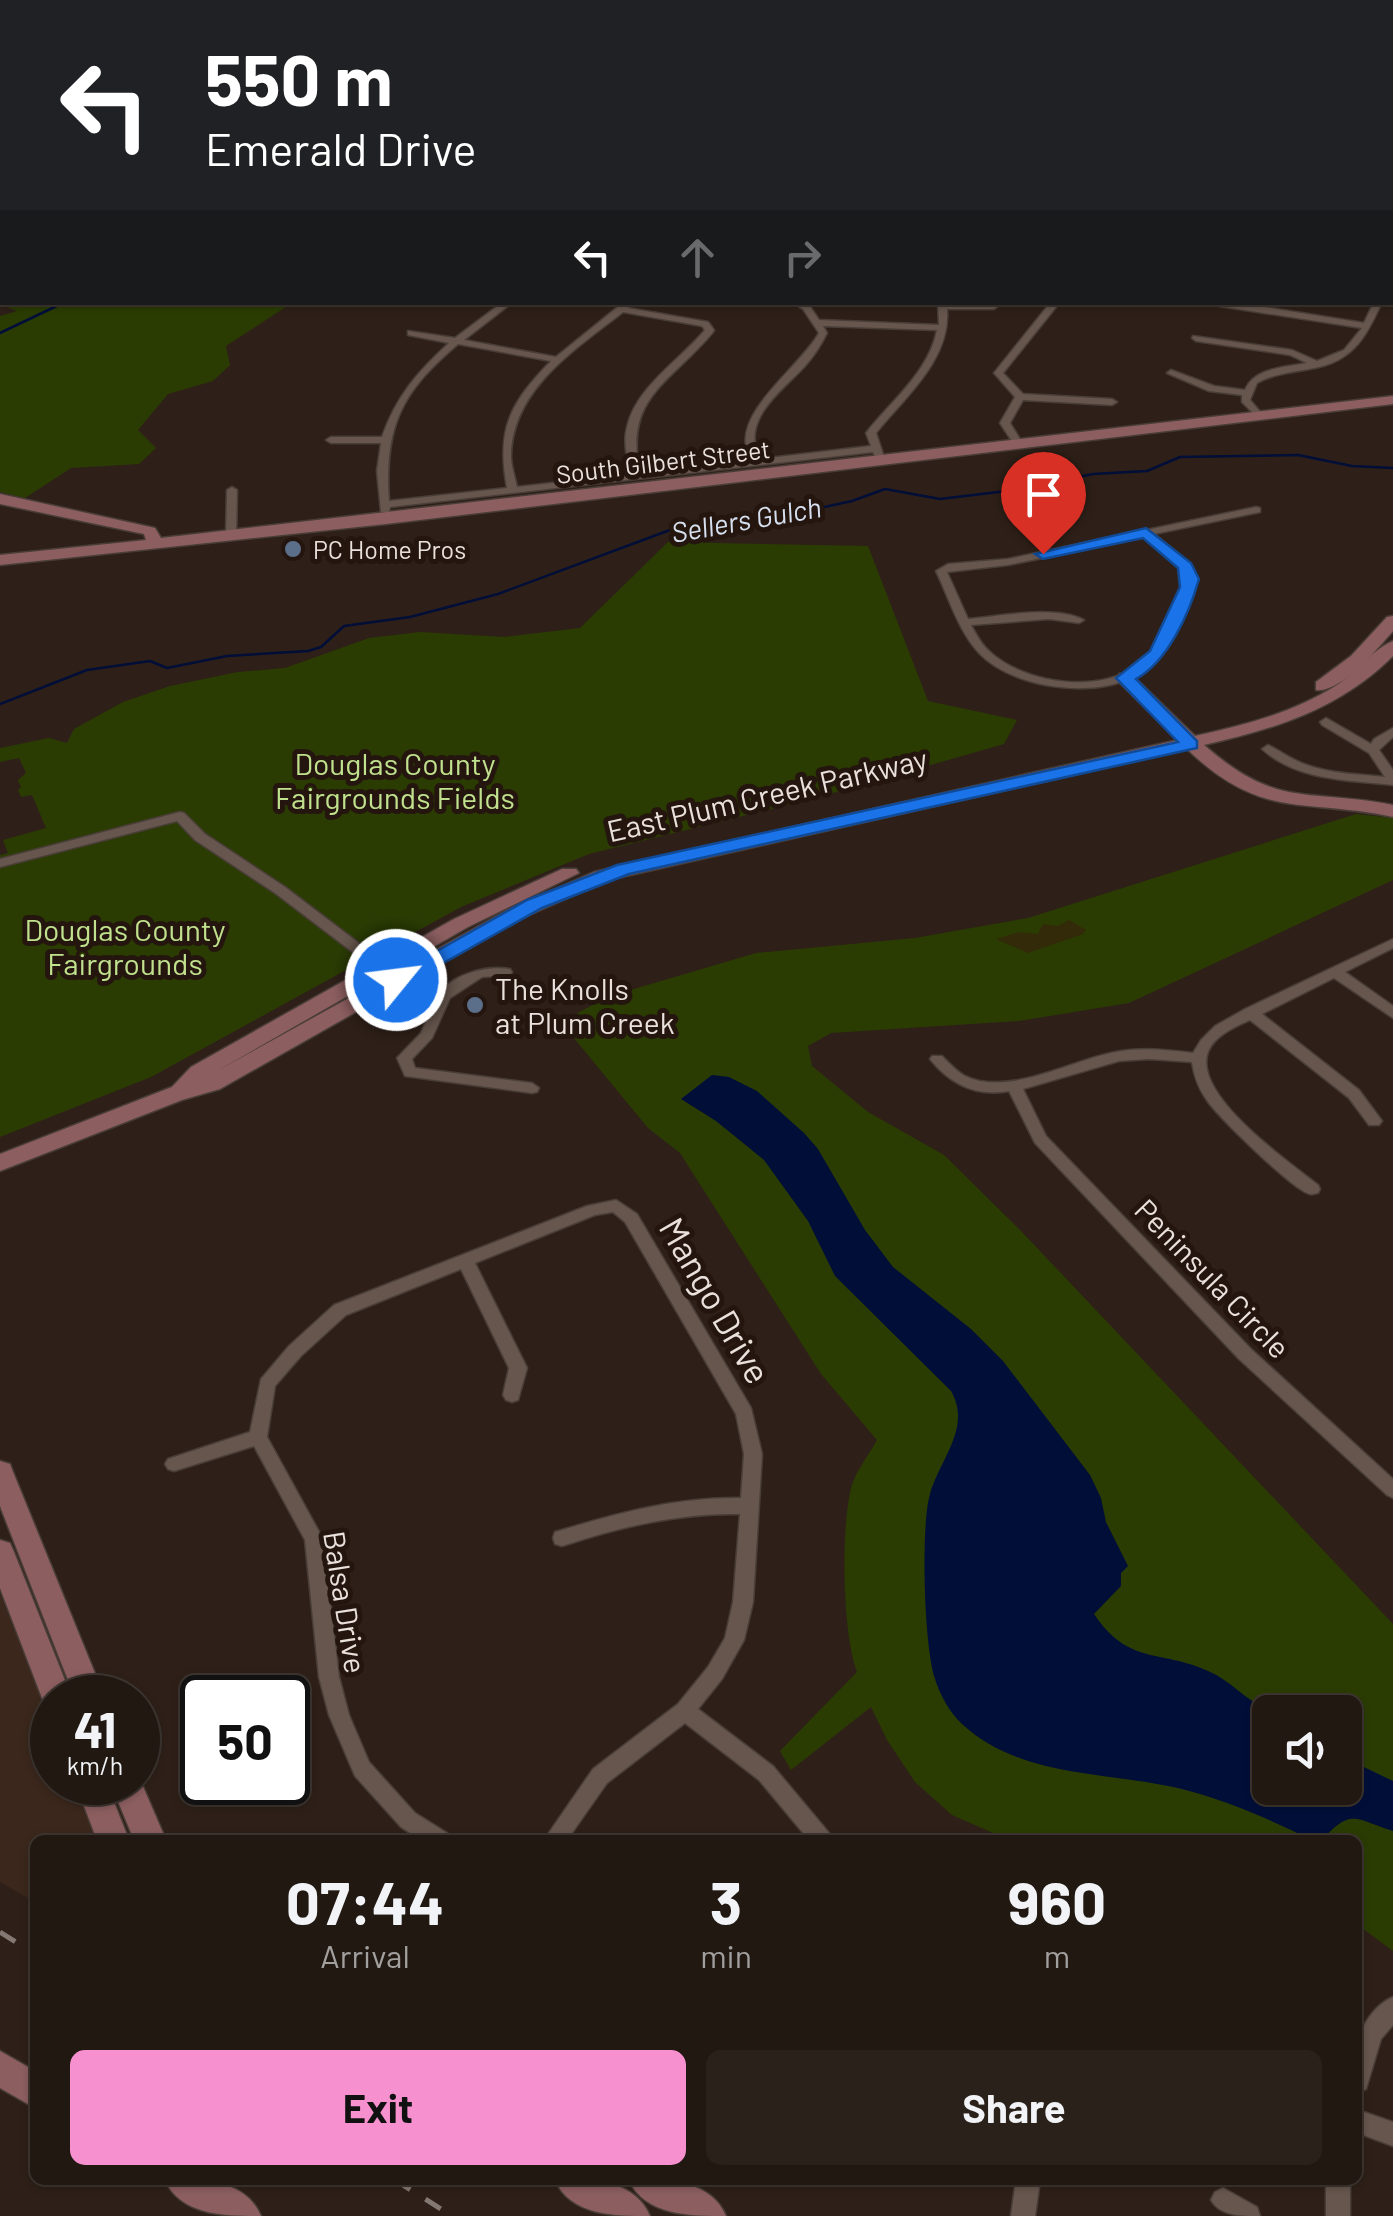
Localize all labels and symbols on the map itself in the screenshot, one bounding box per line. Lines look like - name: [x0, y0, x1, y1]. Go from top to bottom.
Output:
- street label: South Gilbert Street: [554, 433, 772, 489]
- pin: [1001, 452, 1086, 555]
- water label: Sellers Gulch: [668, 489, 824, 549]
- place label: PC Home Pros: [313, 534, 466, 564]
- marker: PC Home Pros: [282, 538, 304, 560]
- street label: East Plum Creek Parkway: [603, 740, 931, 848]
- park label: Douglas County Fairgrounds Fields: [275, 745, 515, 815]
- park label: Douglas County Fairgrounds: [24, 911, 226, 981]
- position arrow: [344, 928, 448, 1032]
- place label: The Knolls at Plum Creek: [495, 970, 675, 1040]
- marker: The Knolls at Plum Creek: [464, 994, 486, 1016]
- street label: Peninsula Circle: [1128, 1191, 1298, 1365]
- street label: Mango Drive: [652, 1210, 780, 1390]
- street label: Balsa Drive: [317, 1528, 375, 1676]
- speed limit sign: 50: [180, 1675, 310, 1805]

